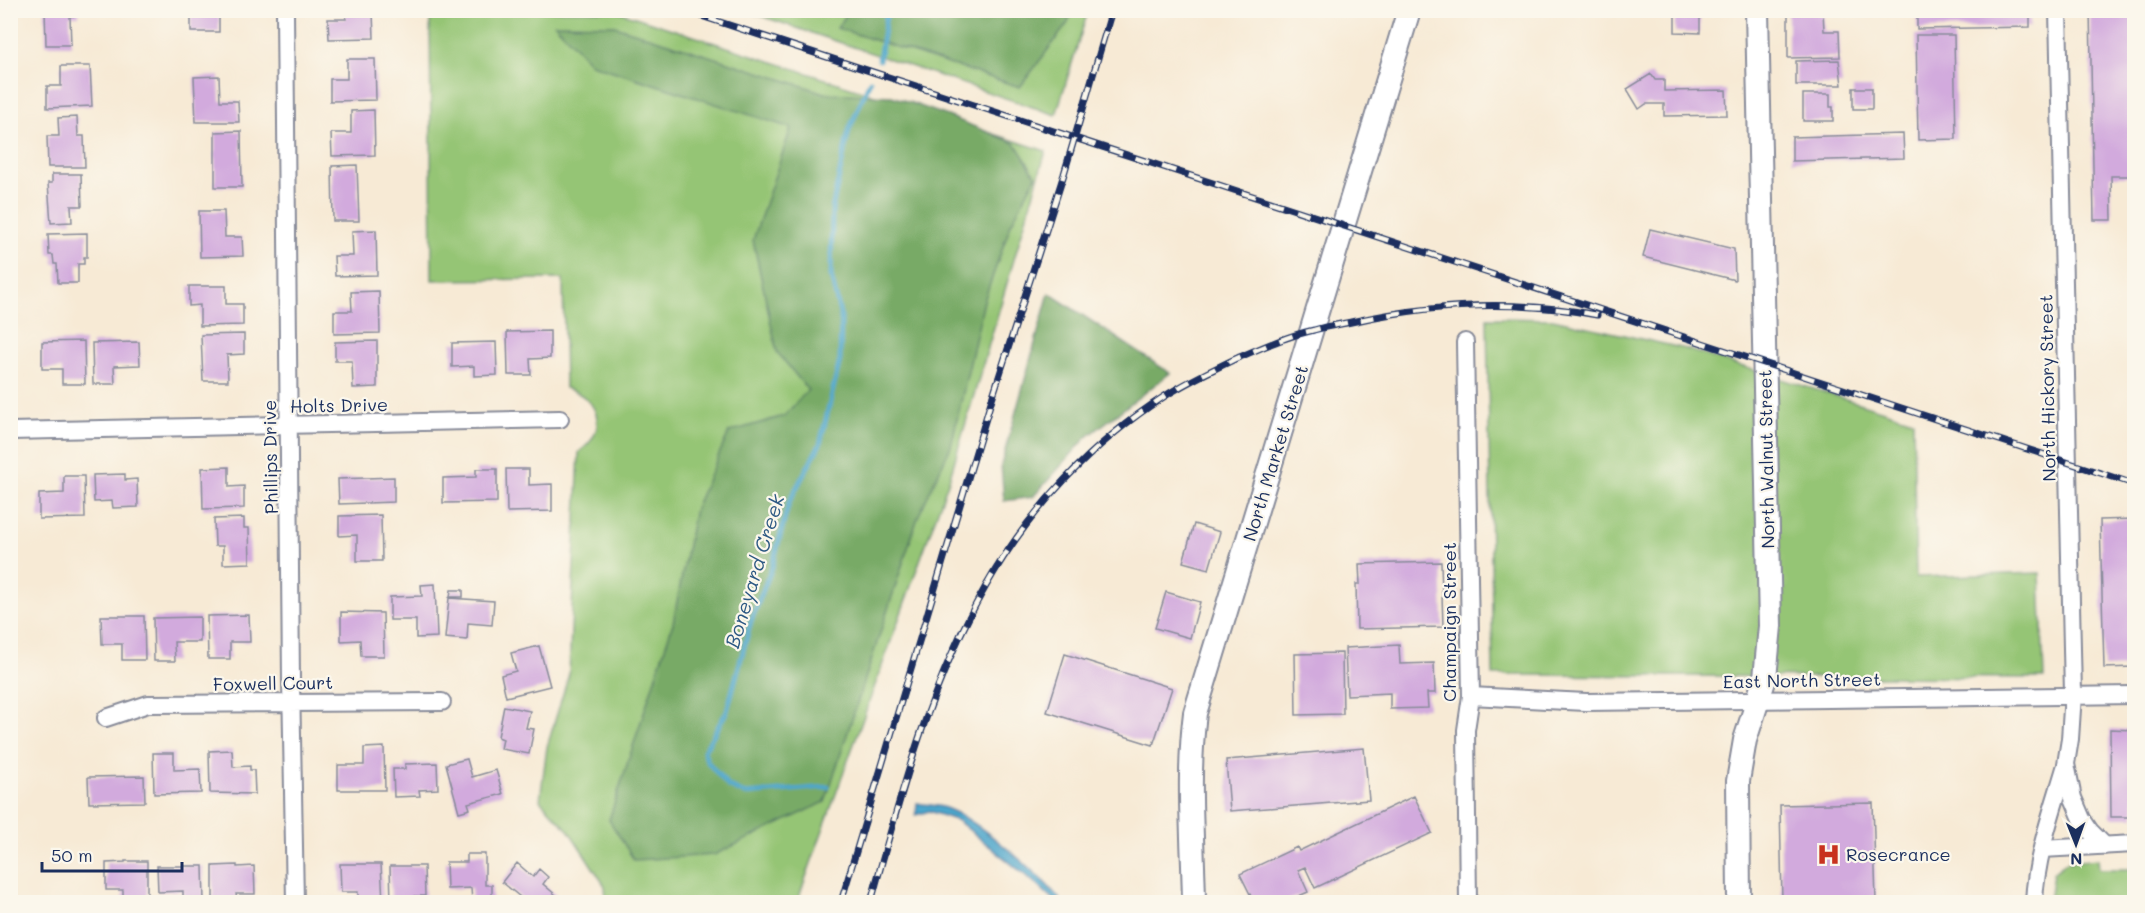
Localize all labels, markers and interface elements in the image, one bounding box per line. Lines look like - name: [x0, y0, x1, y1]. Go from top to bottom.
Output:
- street label: North Hickory Street: [2033, 294, 2061, 482]
- street label: North Market Street: [1237, 362, 1313, 544]
- street label: North Walnut Street: [1752, 369, 1780, 549]
- street label: Holts Drive: [290, 392, 388, 418]
- street label: Phillips Drive: [257, 400, 283, 514]
- water label: Boneyard Creek: [718, 491, 790, 651]
- street label: Champaign Street: [1437, 542, 1461, 702]
- street label: East North Street: [1723, 667, 1881, 693]
- street label: Foxwell Court: [213, 670, 333, 696]
- north arrow: [2046, 814, 2106, 874]
- scale bar: [42, 835, 182, 873]
- hospital icon: Rosecrance: [1815, 841, 1841, 867]
- place label: Rosecrance: [1846, 842, 1951, 866]
- text: 50 m: [51, 843, 93, 867]
- text: N: [2070, 849, 2083, 870]

